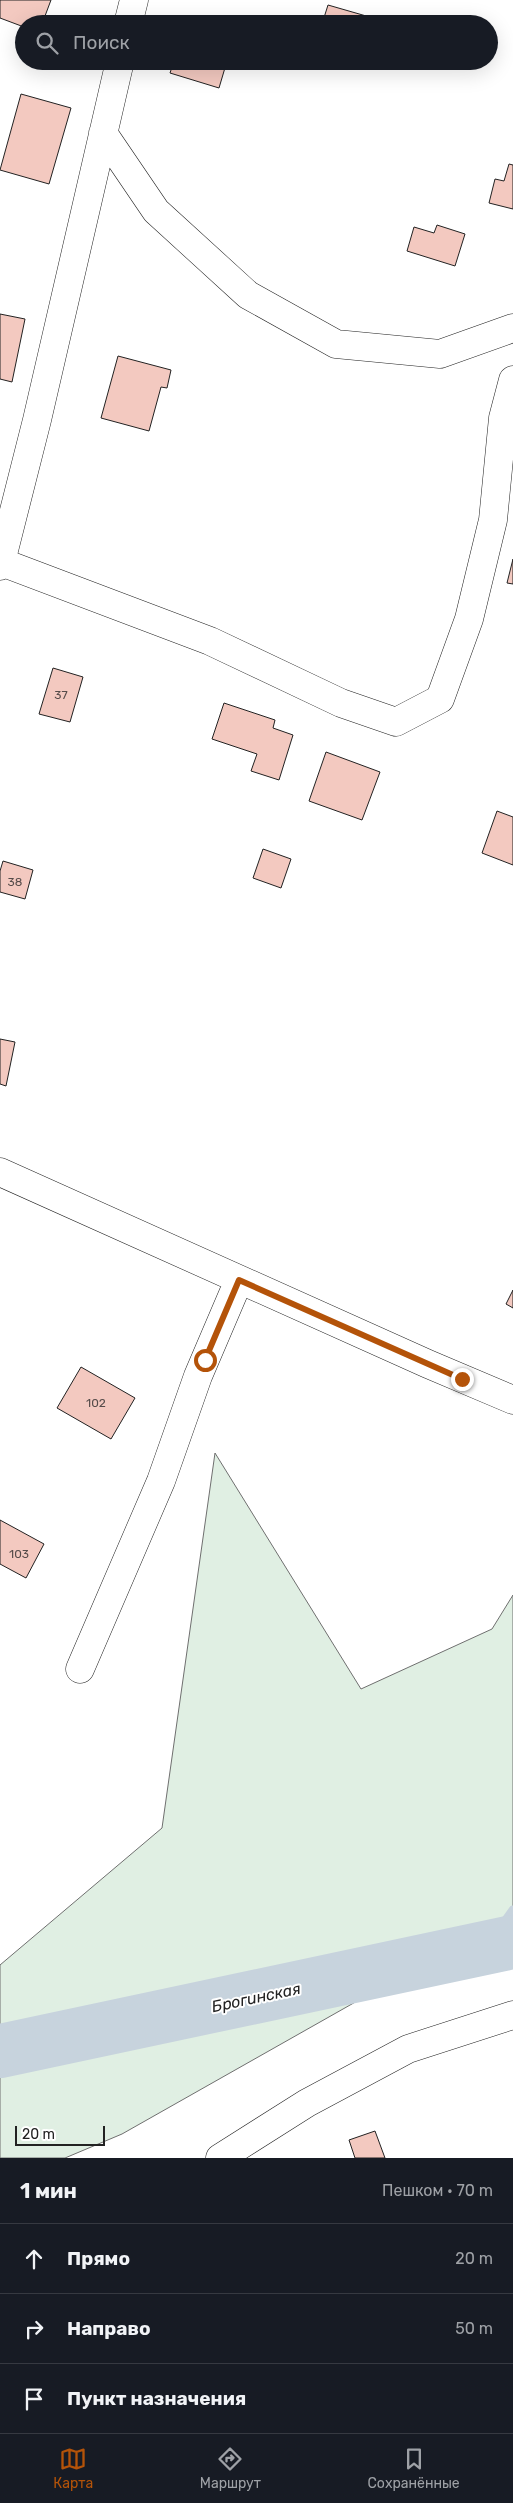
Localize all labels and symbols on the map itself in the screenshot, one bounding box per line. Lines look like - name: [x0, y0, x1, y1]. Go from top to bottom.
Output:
- house number: 37: [54, 688, 68, 702]
- house number: 38: [8, 875, 22, 889]
- route start: [194, 1349, 217, 1372]
- route end: [451, 1368, 474, 1391]
- house number: 102: [86, 1396, 106, 1410]
- house number: 103: [9, 1547, 29, 1561]
- water label: Брогинская: [210, 1979, 303, 2016]
- scale bar: [15, 2123, 105, 2146]

